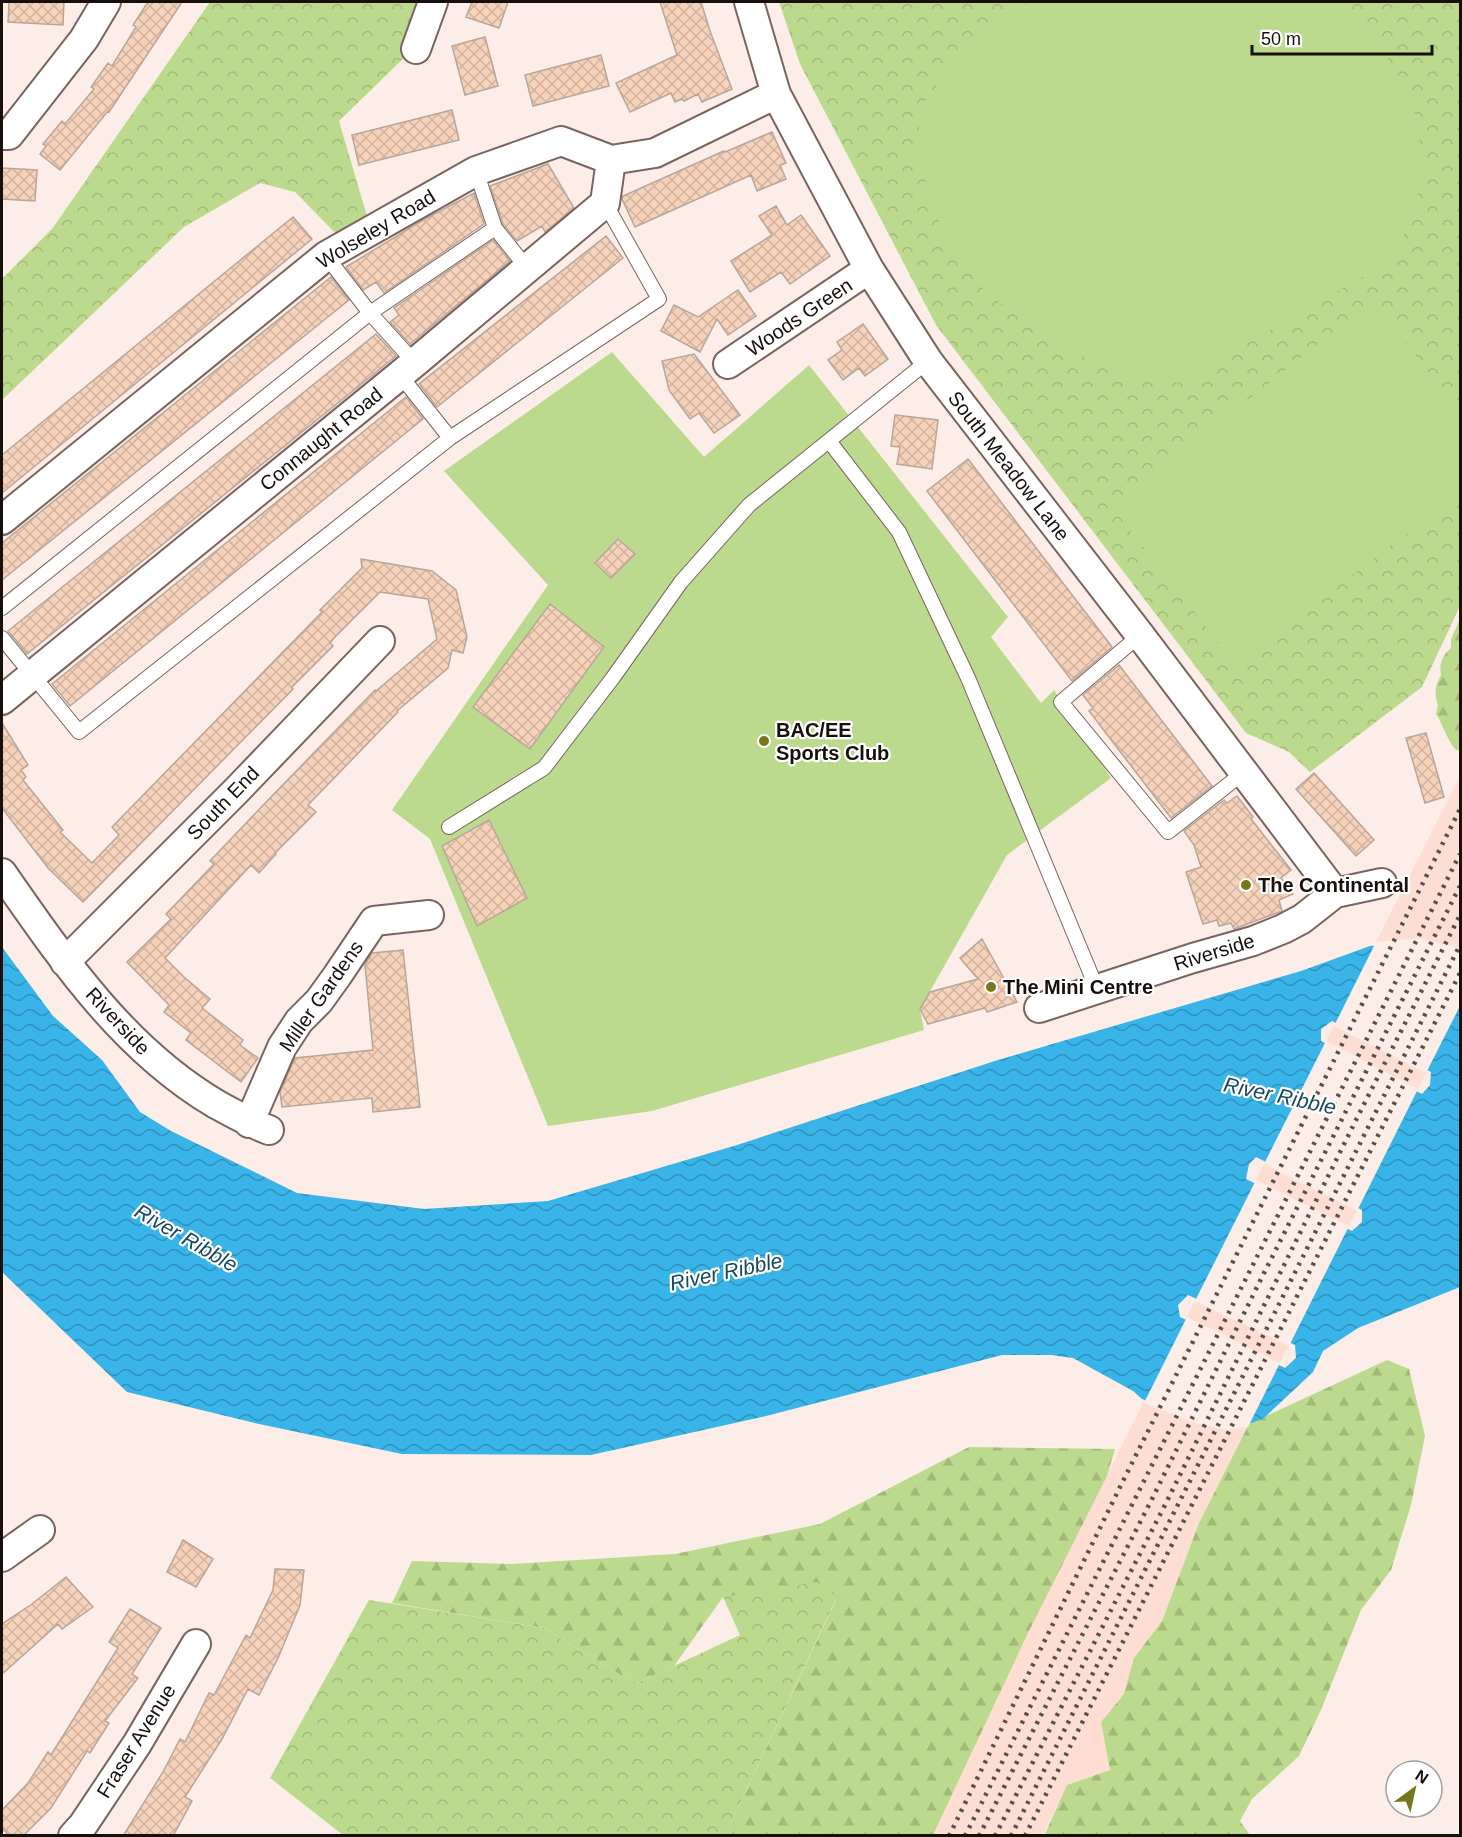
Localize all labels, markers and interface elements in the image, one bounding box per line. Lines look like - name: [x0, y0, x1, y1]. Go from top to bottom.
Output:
- scale bar: [1252, 18, 1432, 56]
- text: 50 m: [1261, 29, 1301, 49]
- street label: Wolseley Road: [313, 185, 439, 273]
- street label: Woods Green: [742, 273, 856, 361]
- street label: Connaught Road: [255, 383, 387, 495]
- street label: South Meadow Lane: [944, 387, 1074, 545]
- place label: BAC/EE Sports Club: [776, 719, 889, 764]
- marker: BAC/EE Sports Club: [757, 734, 771, 748]
- street label: South End: [183, 762, 263, 844]
- place label: The Continental: [1258, 874, 1409, 896]
- marker: The Continental: [1239, 878, 1253, 892]
- street label: Riverside: [1171, 929, 1257, 975]
- street label: Miller Gardens: [275, 936, 367, 1056]
- place label: The Mini Centre: [1003, 976, 1153, 998]
- marker: The Mini Centre: [984, 980, 998, 994]
- street label: Riverside: [82, 983, 154, 1059]
- water label: River Ribble: [1222, 1072, 1338, 1119]
- water label: River Ribble: [131, 1199, 242, 1276]
- water label: River Ribble: [668, 1248, 784, 1295]
- street label: Fraser Avenue: [92, 1680, 180, 1802]
- north arrow: [1384, 1759, 1444, 1819]
- text: N: [1412, 1767, 1431, 1787]

